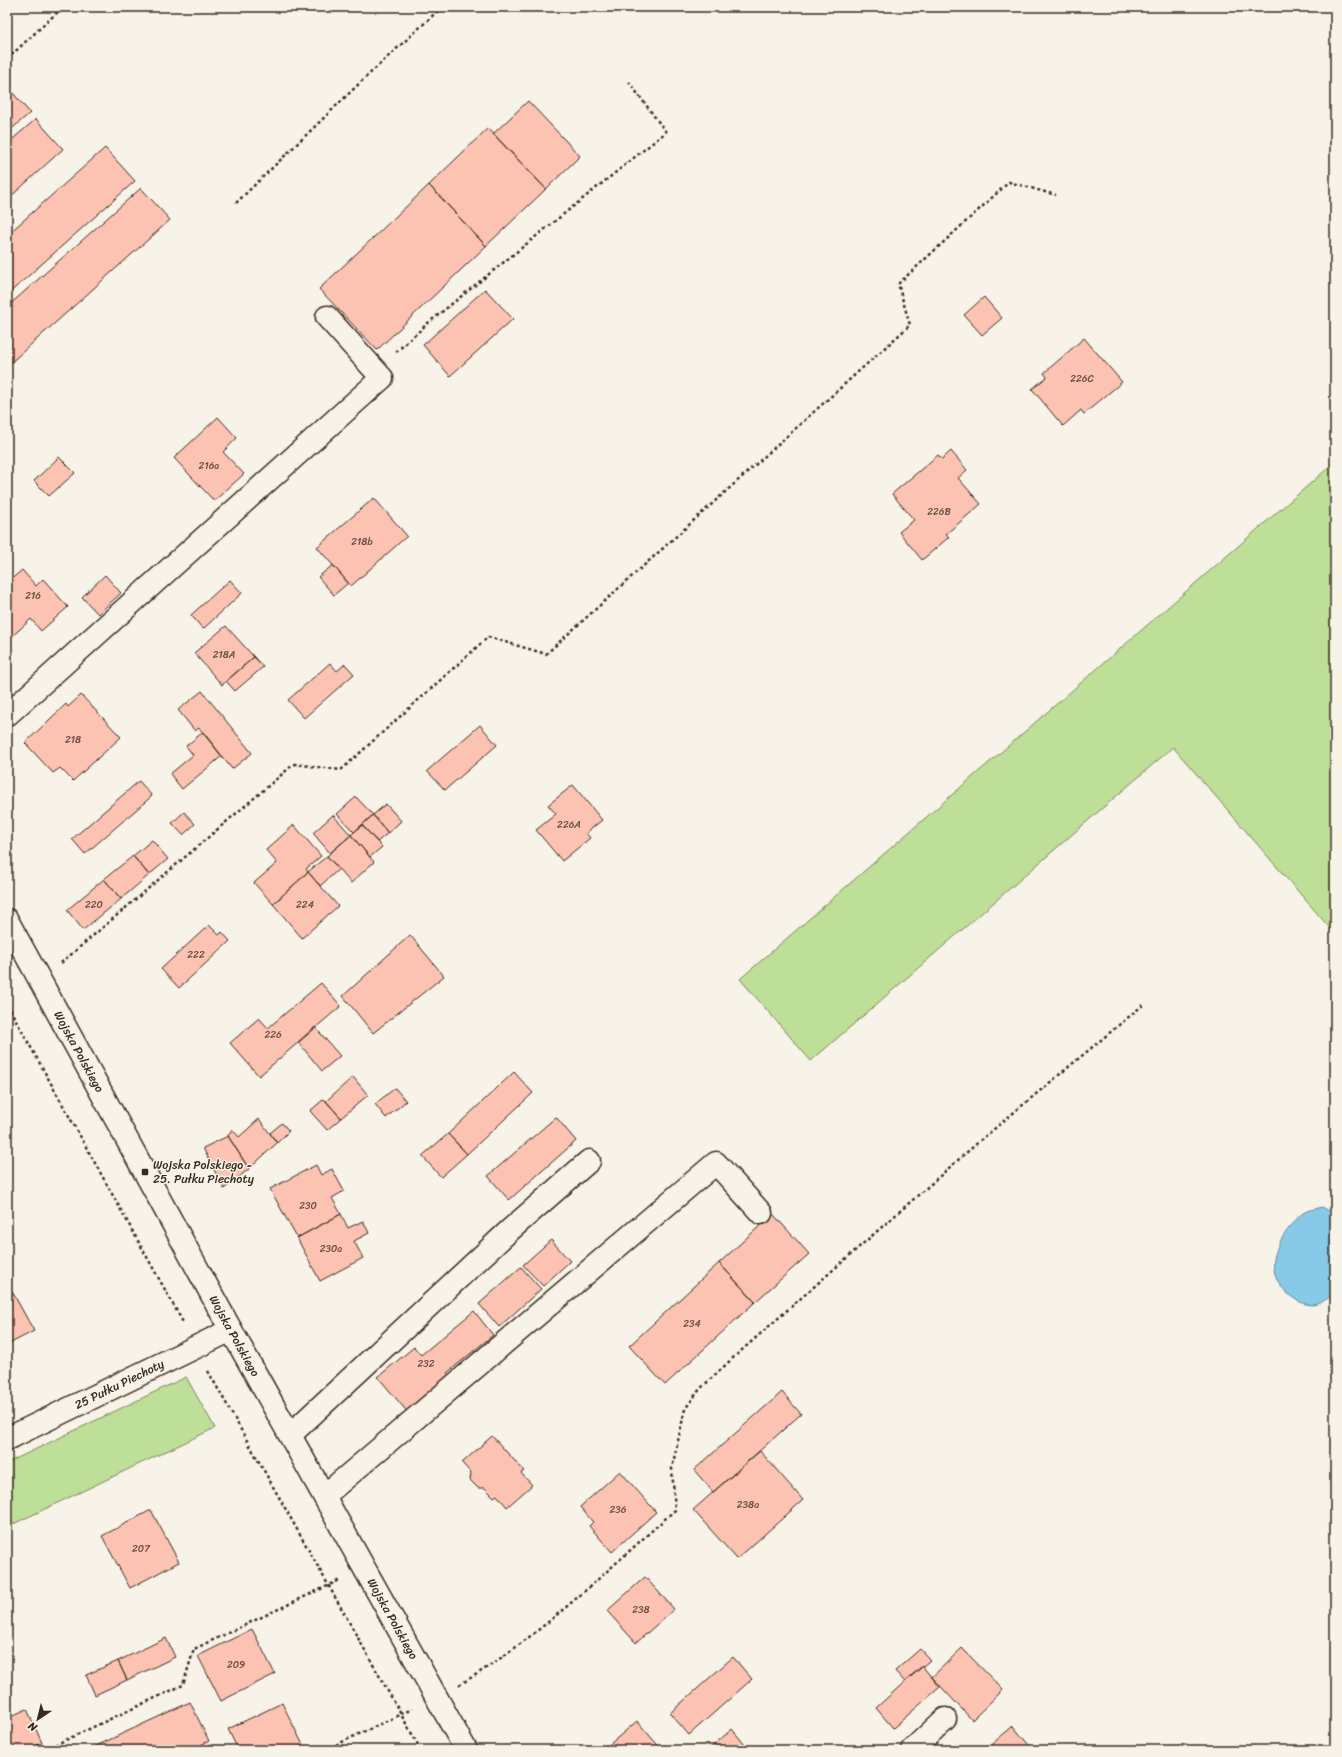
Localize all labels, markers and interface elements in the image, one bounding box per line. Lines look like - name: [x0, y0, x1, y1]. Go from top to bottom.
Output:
- house number: 226C: [1070, 370, 1094, 388]
- house number: 216a: [199, 457, 219, 475]
- house number: 226B: [927, 503, 951, 521]
- house number: 218b: [351, 533, 373, 551]
- house number: 216: [25, 587, 41, 605]
- house number: 218A: [213, 646, 235, 664]
- house number: 218: [65, 731, 81, 749]
- house number: 226A: [557, 816, 581, 834]
- house number: 220: [85, 896, 103, 914]
- house number: 224: [296, 896, 314, 914]
- house number: 222: [187, 946, 205, 964]
- street label: Wojska Polskiego: [48, 1007, 110, 1097]
- house number: 226: [264, 1026, 282, 1044]
- place label: Wojska Polskiego - 25. Pułku Piechoty: [153, 1154, 255, 1190]
- marker: Wojska Polskiego - 25. Pułku Piechoty: [140, 1167, 150, 1177]
- house number: 230: [299, 1197, 317, 1215]
- house number: 230a: [320, 1240, 342, 1258]
- street label: Wojska Polskiego: [203, 1291, 266, 1381]
- house number: 234: [683, 1315, 701, 1333]
- street label: 25 Pułku Piechoty: [71, 1353, 169, 1416]
- house number: 232: [417, 1355, 435, 1373]
- house number: 238a: [737, 1496, 759, 1514]
- house number: 236: [610, 1501, 627, 1519]
- house number: 207: [132, 1540, 151, 1558]
- street label: Wojska Polskiego: [361, 1574, 424, 1664]
- house number: 238: [632, 1601, 650, 1619]
- house number: 209: [227, 1656, 245, 1674]
- north arrow: [18, 1699, 58, 1739]
- text: N: [24, 1717, 42, 1737]

